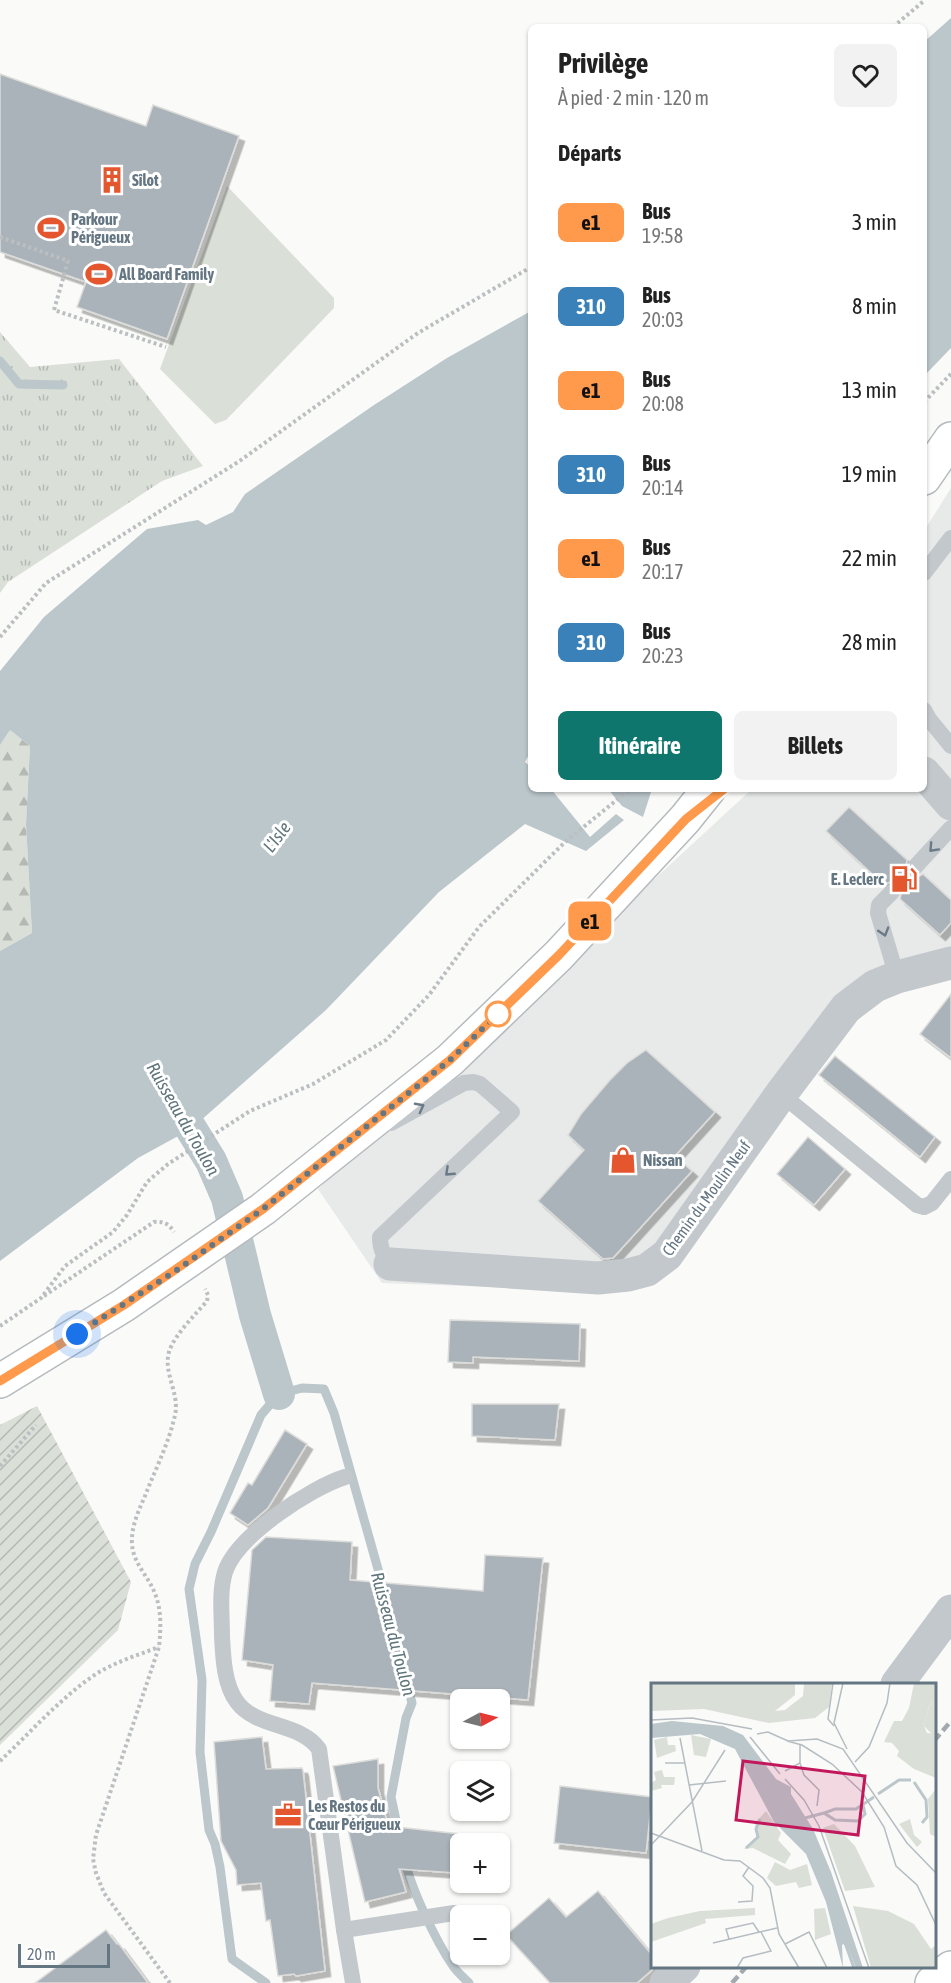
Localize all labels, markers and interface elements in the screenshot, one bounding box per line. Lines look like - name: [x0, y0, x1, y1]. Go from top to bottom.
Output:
- button: heart: [834, 44, 897, 107]
- text: Privilège: [558, 47, 648, 79]
- text: À pied · 2 min · 120 m: [558, 86, 709, 109]
- text: Départs: [558, 140, 621, 166]
- building icon: Sîlot: [97, 165, 127, 195]
- place label: Sîlot: [132, 171, 159, 189]
- text: Bus: [642, 198, 671, 224]
- text: 3 min: [852, 209, 897, 235]
- place label: Parkour Périgueux: [71, 210, 131, 246]
- text: e1: [581, 210, 601, 234]
- sports icon: Parkour Périgueux: [36, 213, 66, 243]
- text: 19:58: [642, 224, 683, 247]
- sports icon: All Board Family: [84, 259, 114, 289]
- place label: All Board Family: [118, 265, 214, 283]
- text: Bus: [642, 282, 671, 308]
- text: 8 min: [852, 293, 897, 319]
- text: 310: [576, 294, 606, 318]
- text: 20:03: [642, 308, 684, 331]
- text: Bus: [642, 366, 671, 392]
- text: 13 min: [842, 377, 897, 403]
- text: e1: [581, 378, 601, 402]
- text: 20:08: [642, 392, 684, 415]
- text: Bus: [642, 450, 671, 476]
- text: 19 min: [842, 461, 897, 487]
- text: 310: [576, 462, 606, 486]
- text: 20:14: [642, 476, 684, 499]
- text: Bus: [642, 534, 671, 560]
- text: 22 min: [842, 545, 897, 571]
- text: e1: [581, 546, 601, 570]
- text: 20:17: [642, 560, 684, 583]
- text: Bus: [642, 618, 671, 644]
- text: 28 min: [842, 629, 897, 655]
- text: 310: [576, 630, 606, 654]
- text: 20:23: [642, 644, 684, 667]
- button: Itinéraire: [558, 711, 722, 780]
- button: Billets: [734, 711, 897, 780]
- water label: L'Isle: [258, 817, 295, 856]
- one-way arrow: [929, 841, 940, 851]
- fuel station icon: E. Leclerc: [889, 864, 919, 894]
- place label: E. Leclerc: [831, 870, 884, 888]
- line badge: e1: [563, 902, 617, 940]
- text: e1: [580, 909, 600, 933]
- one-way arrow: [877, 926, 889, 937]
- unlabelled marker: [485, 1001, 511, 1027]
- water label: Ruisseau du Toulon: [143, 1058, 224, 1179]
- one-way arrow: [414, 1103, 425, 1114]
- street label: Chemin du Moulin Neuf: [658, 1137, 754, 1259]
- shop icon: Nissan: [608, 1145, 638, 1175]
- place label: Nissan: [643, 1151, 683, 1169]
- one-way arrow: [445, 1164, 456, 1175]
- your location: [62, 1319, 92, 1349]
- water label: Ruisseau du Toulon: [367, 1570, 420, 1698]
- inset map: [651, 1683, 936, 1968]
- north arrow: [450, 1689, 510, 1749]
- map controls: [450, 1689, 510, 1965]
- button: layers: [450, 1761, 510, 1821]
- place label: Les Restos du Cœur Périgueux: [308, 1797, 401, 1833]
- office icon: Les Restos du Cœur Périgueux: [273, 1800, 303, 1830]
- button: +: [450, 1833, 510, 1893]
- button: −: [450, 1905, 510, 1965]
- scale bar: [18, 1941, 110, 1968]
- text: 20 m: [27, 1945, 56, 1963]

